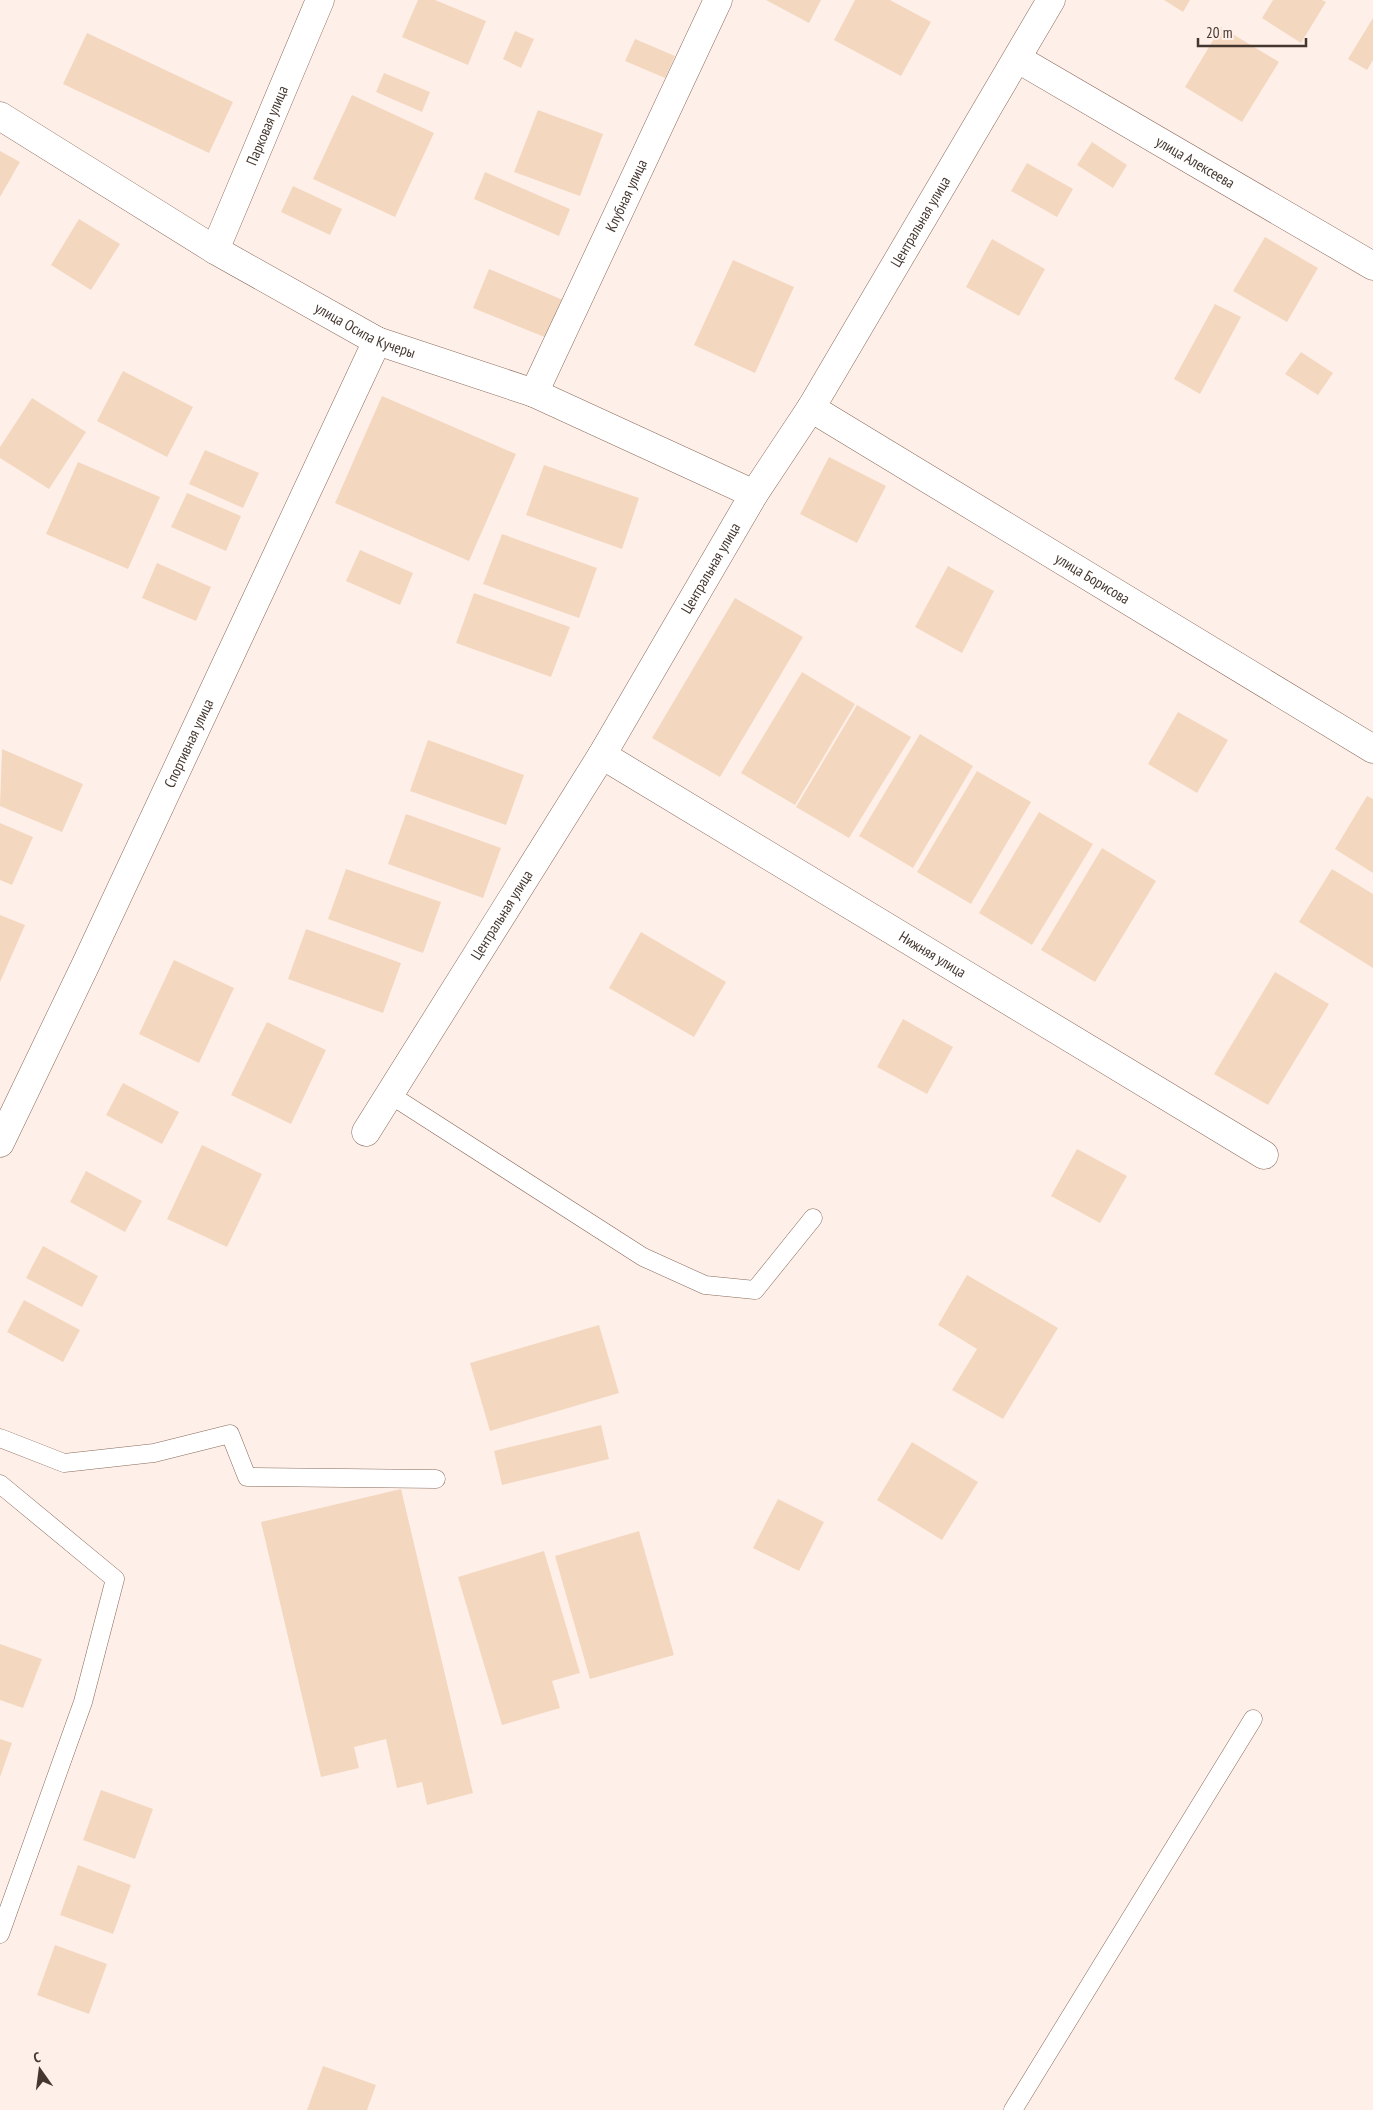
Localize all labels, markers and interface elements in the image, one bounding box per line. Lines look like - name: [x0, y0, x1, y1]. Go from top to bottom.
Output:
- scale bar: [1198, 15, 1306, 47]
- text: 20 m: [1206, 23, 1232, 42]
- street label: Парковая улица: [242, 83, 292, 168]
- street label: улица Алексеева: [1153, 131, 1238, 192]
- street label: Клубная улица: [601, 156, 651, 235]
- street label: Центральная улица: [886, 173, 954, 270]
- street label: улица Осипа Кучеры: [312, 298, 418, 362]
- street label: Центральная улица: [676, 519, 744, 617]
- street label: улица Борисова: [1052, 548, 1133, 608]
- street label: Спортивная улица: [160, 696, 217, 791]
- street label: Центральная улица: [466, 866, 537, 963]
- street label: Нижняя улица: [896, 927, 970, 982]
- north arrow: [15, 2045, 65, 2095]
- text: С: [32, 2048, 43, 2067]

